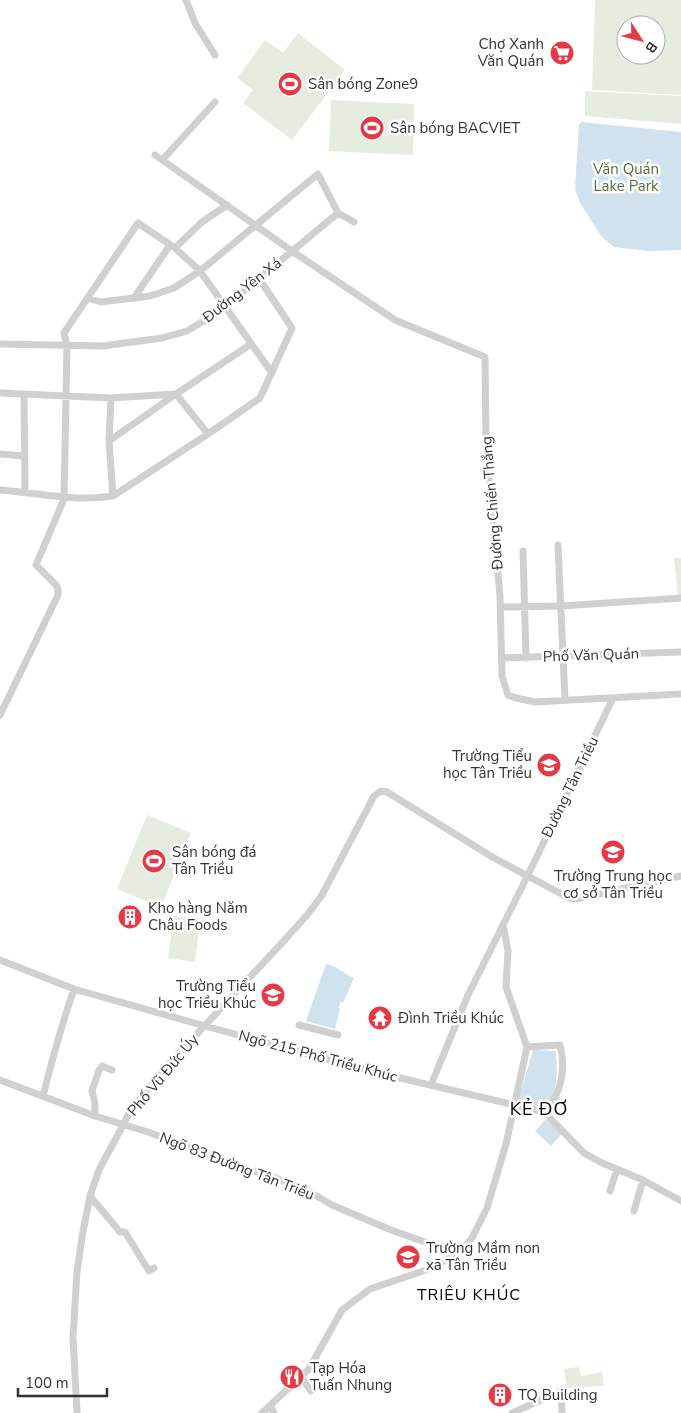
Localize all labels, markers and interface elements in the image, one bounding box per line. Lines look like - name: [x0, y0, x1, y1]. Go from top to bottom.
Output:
- north arrow: [616, 15, 666, 65]
- place label: Chợ Xanh Văn Quán: [477, 34, 544, 71]
- text: B: [641, 38, 662, 57]
- supermarket icon: Chợ Xanh Văn Quán: [549, 40, 575, 66]
- sports icon: Sân bóng Zone9: [277, 71, 303, 97]
- place label: Sân bóng Zone9: [308, 74, 418, 94]
- sports icon: Sân bóng BACVIET: [359, 115, 385, 141]
- place label: Sân bóng BACVIET: [390, 118, 520, 138]
- park label: Văn Quán Lake Park: [592, 159, 659, 196]
- street label: Đường Yên Xá: [198, 253, 286, 328]
- street label: Đường Chiến Thắng: [476, 435, 508, 572]
- street label: Phố Văn Quán: [542, 643, 640, 667]
- street label: Đường Tân Triều: [536, 733, 603, 842]
- place label: Trường Tiểu học Tân Triều: [443, 746, 532, 783]
- school or university icon: Trường Tiểu học Tân Triều: [536, 752, 562, 778]
- school or university icon: Trường Trung học cơ sở Tân Triều: [600, 839, 626, 865]
- place label: Sân bóng đá Tân Triều: [172, 842, 257, 879]
- sports icon: Sân bóng đá Tân Triều: [141, 848, 167, 874]
- place label: Trường Trung học cơ sở Tân Triều: [554, 866, 672, 903]
- place label: Kho hàng Năm Châu Foods: [148, 898, 248, 935]
- building icon: Kho hàng Năm Châu Foods: [117, 904, 143, 930]
- place label: Trường Tiểu học Triều Khúc: [158, 976, 256, 1013]
- school or university icon: Trường Tiểu học Triều Khúc: [260, 982, 286, 1008]
- temple icon: Đình Triều Khúc: [367, 1005, 393, 1031]
- place label: Đình Triều Khúc: [397, 1008, 504, 1028]
- street label: Ngõ 215 Phố Triều Khúc: [237, 1025, 400, 1087]
- street label: Phố Vũ Đức Úy: [122, 1029, 203, 1120]
- district label: KẺ ĐƠ: [510, 1097, 568, 1121]
- street label: Ngõ 83 Đường Tân Triều: [157, 1127, 317, 1205]
- place label: Trường Mầm non xã Tân Triều: [426, 1238, 540, 1275]
- school or university icon: Trường Mầm non xã Tân Triều: [395, 1244, 421, 1270]
- district label: TRIÊU KHÚC: [417, 1284, 521, 1306]
- place label: Tạp Hóa Tuấn Nhung: [310, 1358, 392, 1395]
- restaurant icon: Tạp Hóa Tuấn Nhung: [279, 1364, 305, 1390]
- scale bar: [18, 1366, 106, 1398]
- text: 100 m: [25, 1373, 69, 1393]
- building icon: TQ Building: [487, 1382, 513, 1408]
- place label: TQ Building: [518, 1385, 598, 1405]

